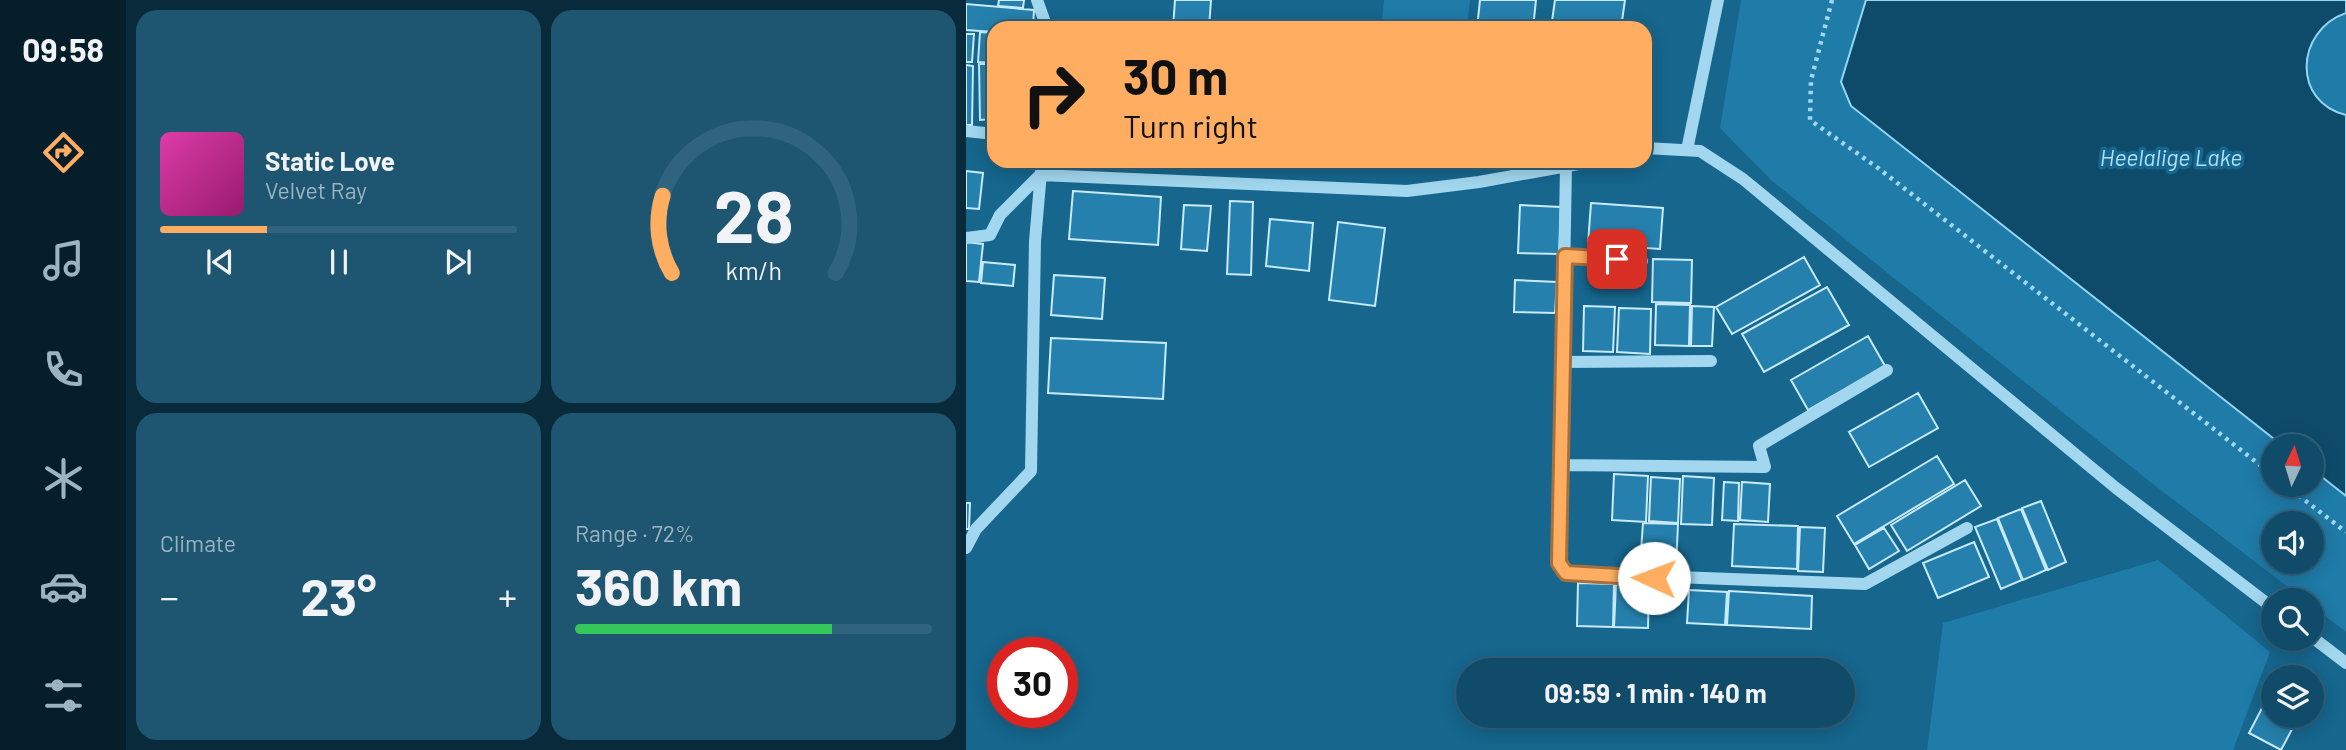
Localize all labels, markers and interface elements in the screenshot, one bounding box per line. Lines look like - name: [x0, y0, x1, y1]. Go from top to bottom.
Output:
- text: 09:58: [22, 30, 104, 68]
- text: 30 m: [1123, 46, 1228, 105]
- icon: right: [1008, 49, 1099, 140]
- text: Turn right: [1123, 106, 1258, 144]
- icon: directions: [39, 128, 88, 177]
- water label: Heelalige Lake: [2100, 143, 2242, 171]
- text: Static Love: [265, 145, 395, 176]
- text: 28: [713, 170, 794, 258]
- text: Velvet Ray: [265, 176, 367, 204]
- pin: [1587, 229, 1647, 289]
- icon: music: [39, 236, 88, 285]
- icon: arrive: [1598, 240, 1636, 278]
- icon: previous: [201, 243, 239, 281]
- icon: pause: [320, 243, 358, 281]
- icon: next: [439, 243, 477, 281]
- text: km/h: [725, 255, 782, 285]
- icon: phone: [39, 345, 88, 394]
- north arrow: [2261, 434, 2324, 497]
- map controls: [2261, 434, 2324, 728]
- icon: climate: [39, 454, 88, 503]
- button: sound: [2261, 511, 2324, 574]
- text: Range · 72%: [575, 519, 695, 547]
- text: Climate: [160, 529, 236, 557]
- position arrow: [1617, 541, 1691, 615]
- text: 360 km: [575, 554, 742, 616]
- icon: car: [39, 562, 88, 611]
- text: 23°: [300, 564, 377, 626]
- text: −: [160, 573, 179, 619]
- text: +: [498, 573, 517, 619]
- button: search: [2261, 588, 2324, 651]
- speed limit sign: 30: [987, 637, 1078, 728]
- button: layers: [2261, 665, 2324, 728]
- icon: filters: [39, 671, 88, 720]
- text: 09:59 · 1 min · 140 m: [1544, 677, 1767, 708]

